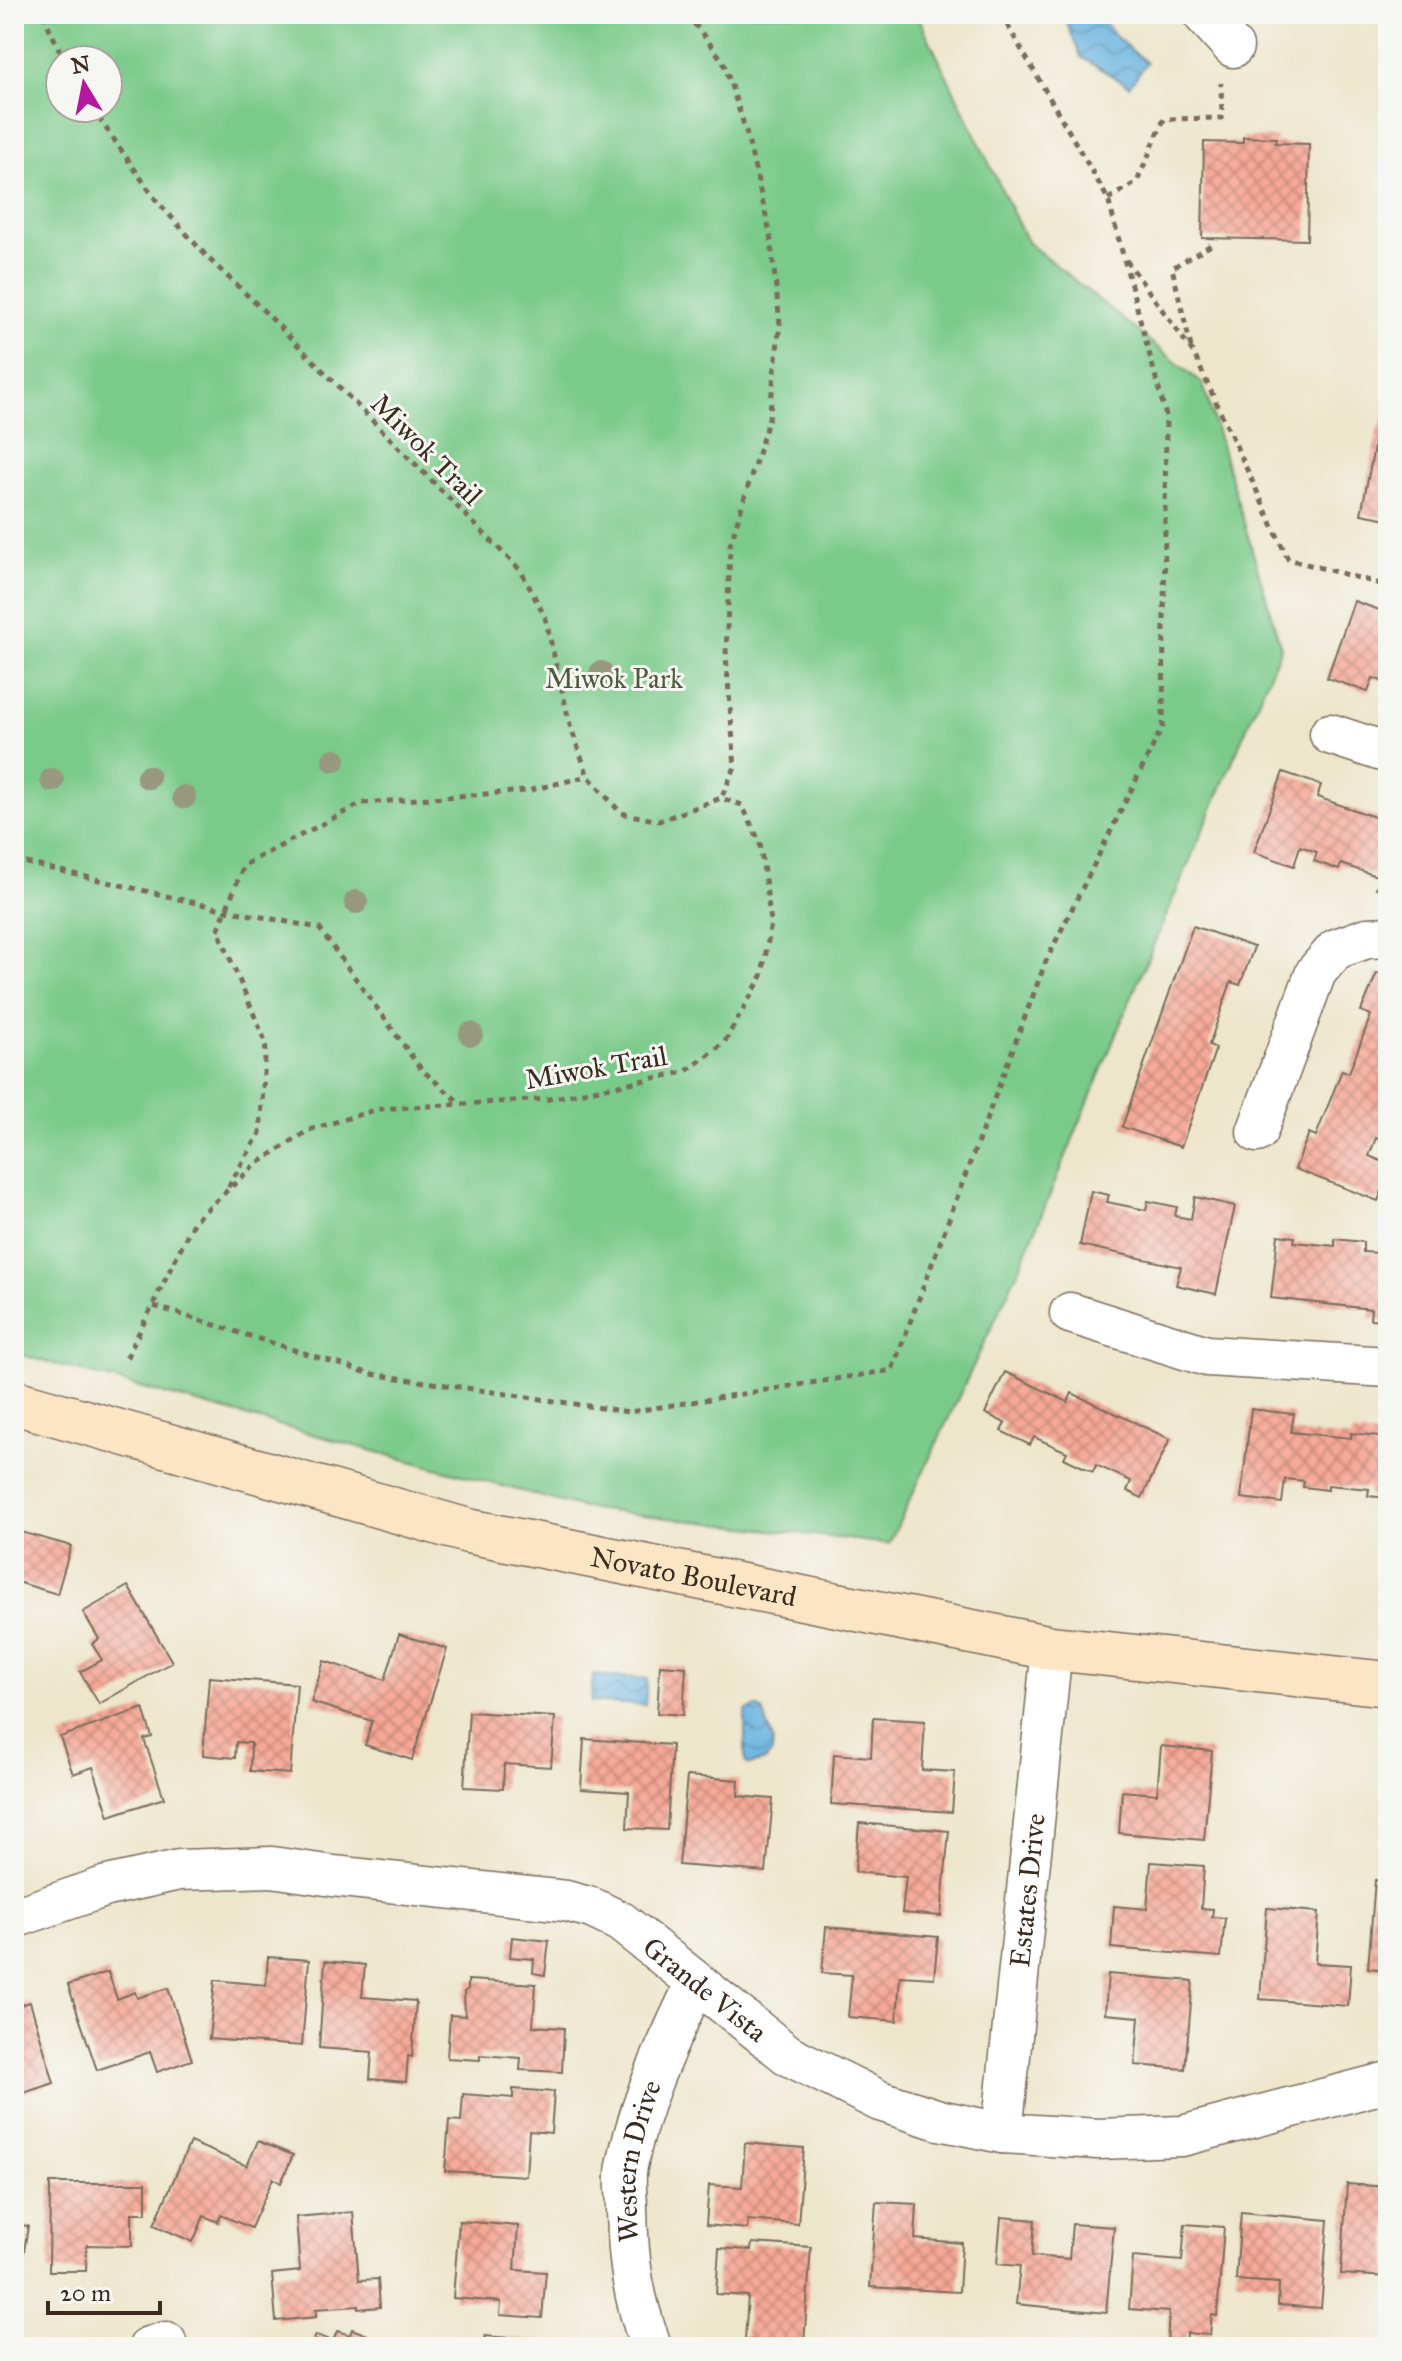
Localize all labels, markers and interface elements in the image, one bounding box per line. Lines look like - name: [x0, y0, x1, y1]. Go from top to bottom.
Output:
- north arrow: [44, 44, 124, 124]
- text: N: [69, 50, 92, 80]
- street label: Miwok Trail: [363, 386, 490, 513]
- park label: Miwok Park: [545, 661, 683, 696]
- street label: Miwok Trail: [522, 1038, 670, 1097]
- street label: Novato Boulevard: [587, 1539, 800, 1614]
- street label: Estates Drive: [1002, 1812, 1053, 1969]
- street label: Grande Vista: [636, 1929, 774, 2050]
- street label: Western Drive: [609, 2075, 669, 2243]
- scale bar: [48, 2265, 160, 2315]
- text: 20 m: [60, 2278, 111, 2308]

